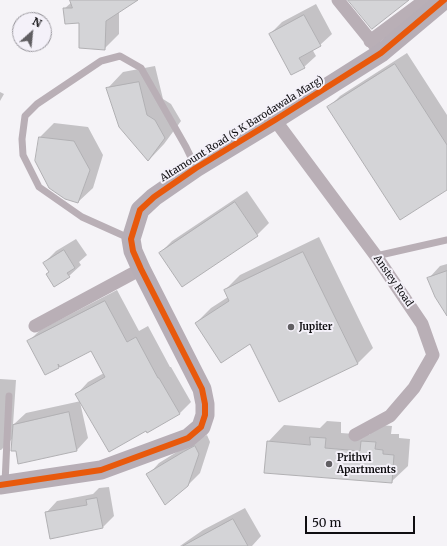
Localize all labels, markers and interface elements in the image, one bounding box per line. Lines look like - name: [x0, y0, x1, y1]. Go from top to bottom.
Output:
- north arrow: [12, 12, 52, 52]
- text: N: [30, 14, 44, 30]
- street label: Altamount Road (S K Barodawala Marg): [158, 74, 326, 184]
- street label: Anstey Road: [371, 253, 415, 309]
- place label: Jupiter: [299, 321, 332, 333]
- marker: Jupiter: [286, 322, 296, 332]
- place label: Prithvi Apartments: [337, 452, 396, 476]
- marker: Prithvi Apartments: [324, 459, 334, 469]
- scale bar: [307, 508, 417, 534]
- text: 50 m: [312, 515, 341, 530]

